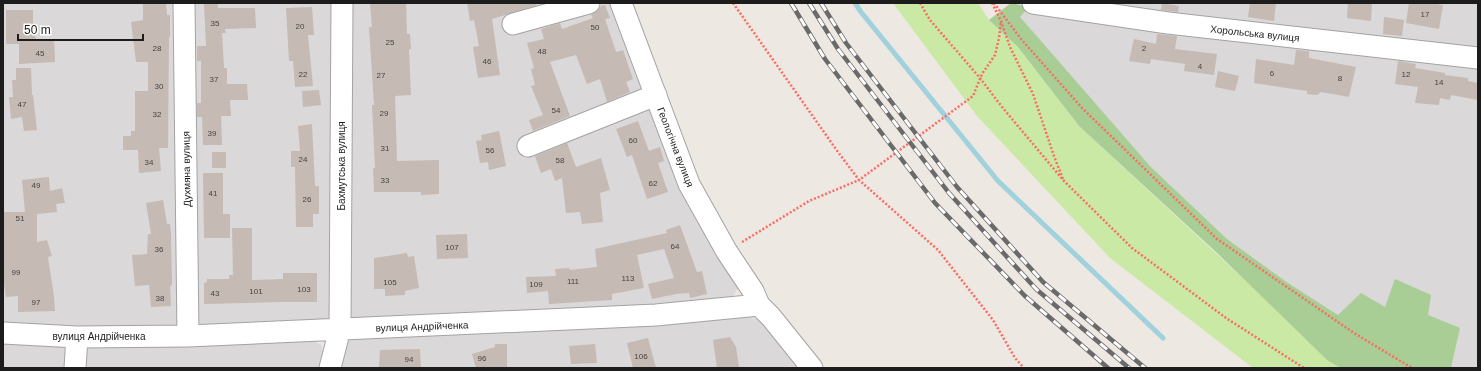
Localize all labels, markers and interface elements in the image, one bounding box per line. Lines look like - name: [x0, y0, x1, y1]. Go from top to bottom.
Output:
- house number: 17: [1421, 10, 1430, 19]
- scale bar: [18, 16, 143, 42]
- house number: 35: [211, 19, 220, 28]
- house number: 20: [296, 22, 305, 31]
- text: 50 m: [24, 23, 51, 37]
- house number: 50: [591, 23, 600, 32]
- street label: Хорольська вулиця: [1210, 23, 1300, 44]
- house number: 25: [386, 38, 395, 47]
- house number: 28: [153, 44, 162, 53]
- house number: 2: [1142, 44, 1147, 53]
- house number: 48: [538, 47, 547, 56]
- house number: 45: [36, 49, 45, 58]
- house number: 46: [483, 57, 492, 66]
- house number: 4: [1198, 62, 1203, 71]
- house number: 6: [1270, 69, 1275, 78]
- house number: 22: [299, 70, 308, 79]
- house number: 12: [1402, 70, 1411, 79]
- house number: 27: [377, 71, 386, 80]
- house number: 8: [1338, 74, 1343, 83]
- house number: 37: [210, 75, 219, 84]
- house number: 14: [1435, 78, 1444, 87]
- house number: 30: [155, 82, 164, 91]
- house number: 47: [18, 100, 27, 109]
- house number: 54: [552, 106, 561, 115]
- street label: Геологічна вулиця: [655, 106, 696, 189]
- house number: 29: [380, 109, 389, 118]
- house number: 32: [153, 110, 162, 119]
- street label: Бахмутська вулиця: [336, 121, 347, 211]
- house number: 39: [208, 129, 217, 138]
- street label: Духмяна вулиця: [180, 131, 193, 207]
- house number: 60: [629, 136, 638, 145]
- house number: 31: [381, 144, 390, 153]
- house number: 56: [486, 146, 495, 155]
- house number: 24: [299, 155, 308, 164]
- house number: 58: [556, 156, 565, 165]
- house number: 34: [145, 158, 154, 167]
- house number: 33: [381, 176, 390, 185]
- house number: 62: [649, 179, 658, 188]
- house number: 49: [32, 181, 41, 190]
- house number: 41: [209, 189, 218, 198]
- house number: 26: [303, 195, 312, 204]
- house number: 51: [16, 214, 25, 223]
- house number: 64: [671, 242, 680, 251]
- house number: 107: [445, 243, 459, 252]
- house number: 36: [155, 245, 164, 254]
- house number: 99: [12, 268, 21, 277]
- house number: 113: [622, 274, 635, 283]
- house number: 111: [567, 277, 580, 286]
- house number: 105: [383, 278, 397, 287]
- house number: 109: [529, 280, 543, 289]
- house number: 103: [297, 285, 311, 294]
- house number: 101: [249, 287, 263, 296]
- house number: 43: [211, 289, 220, 298]
- house number: 38: [156, 294, 165, 303]
- house number: 97: [32, 298, 41, 307]
- street label: вулиця Андрійченка: [375, 319, 469, 334]
- street label: вулиця Андрійченка: [52, 331, 146, 342]
- house number: 106: [634, 352, 648, 361]
- house number: 96: [478, 354, 487, 363]
- house number: 94: [405, 355, 414, 364]

